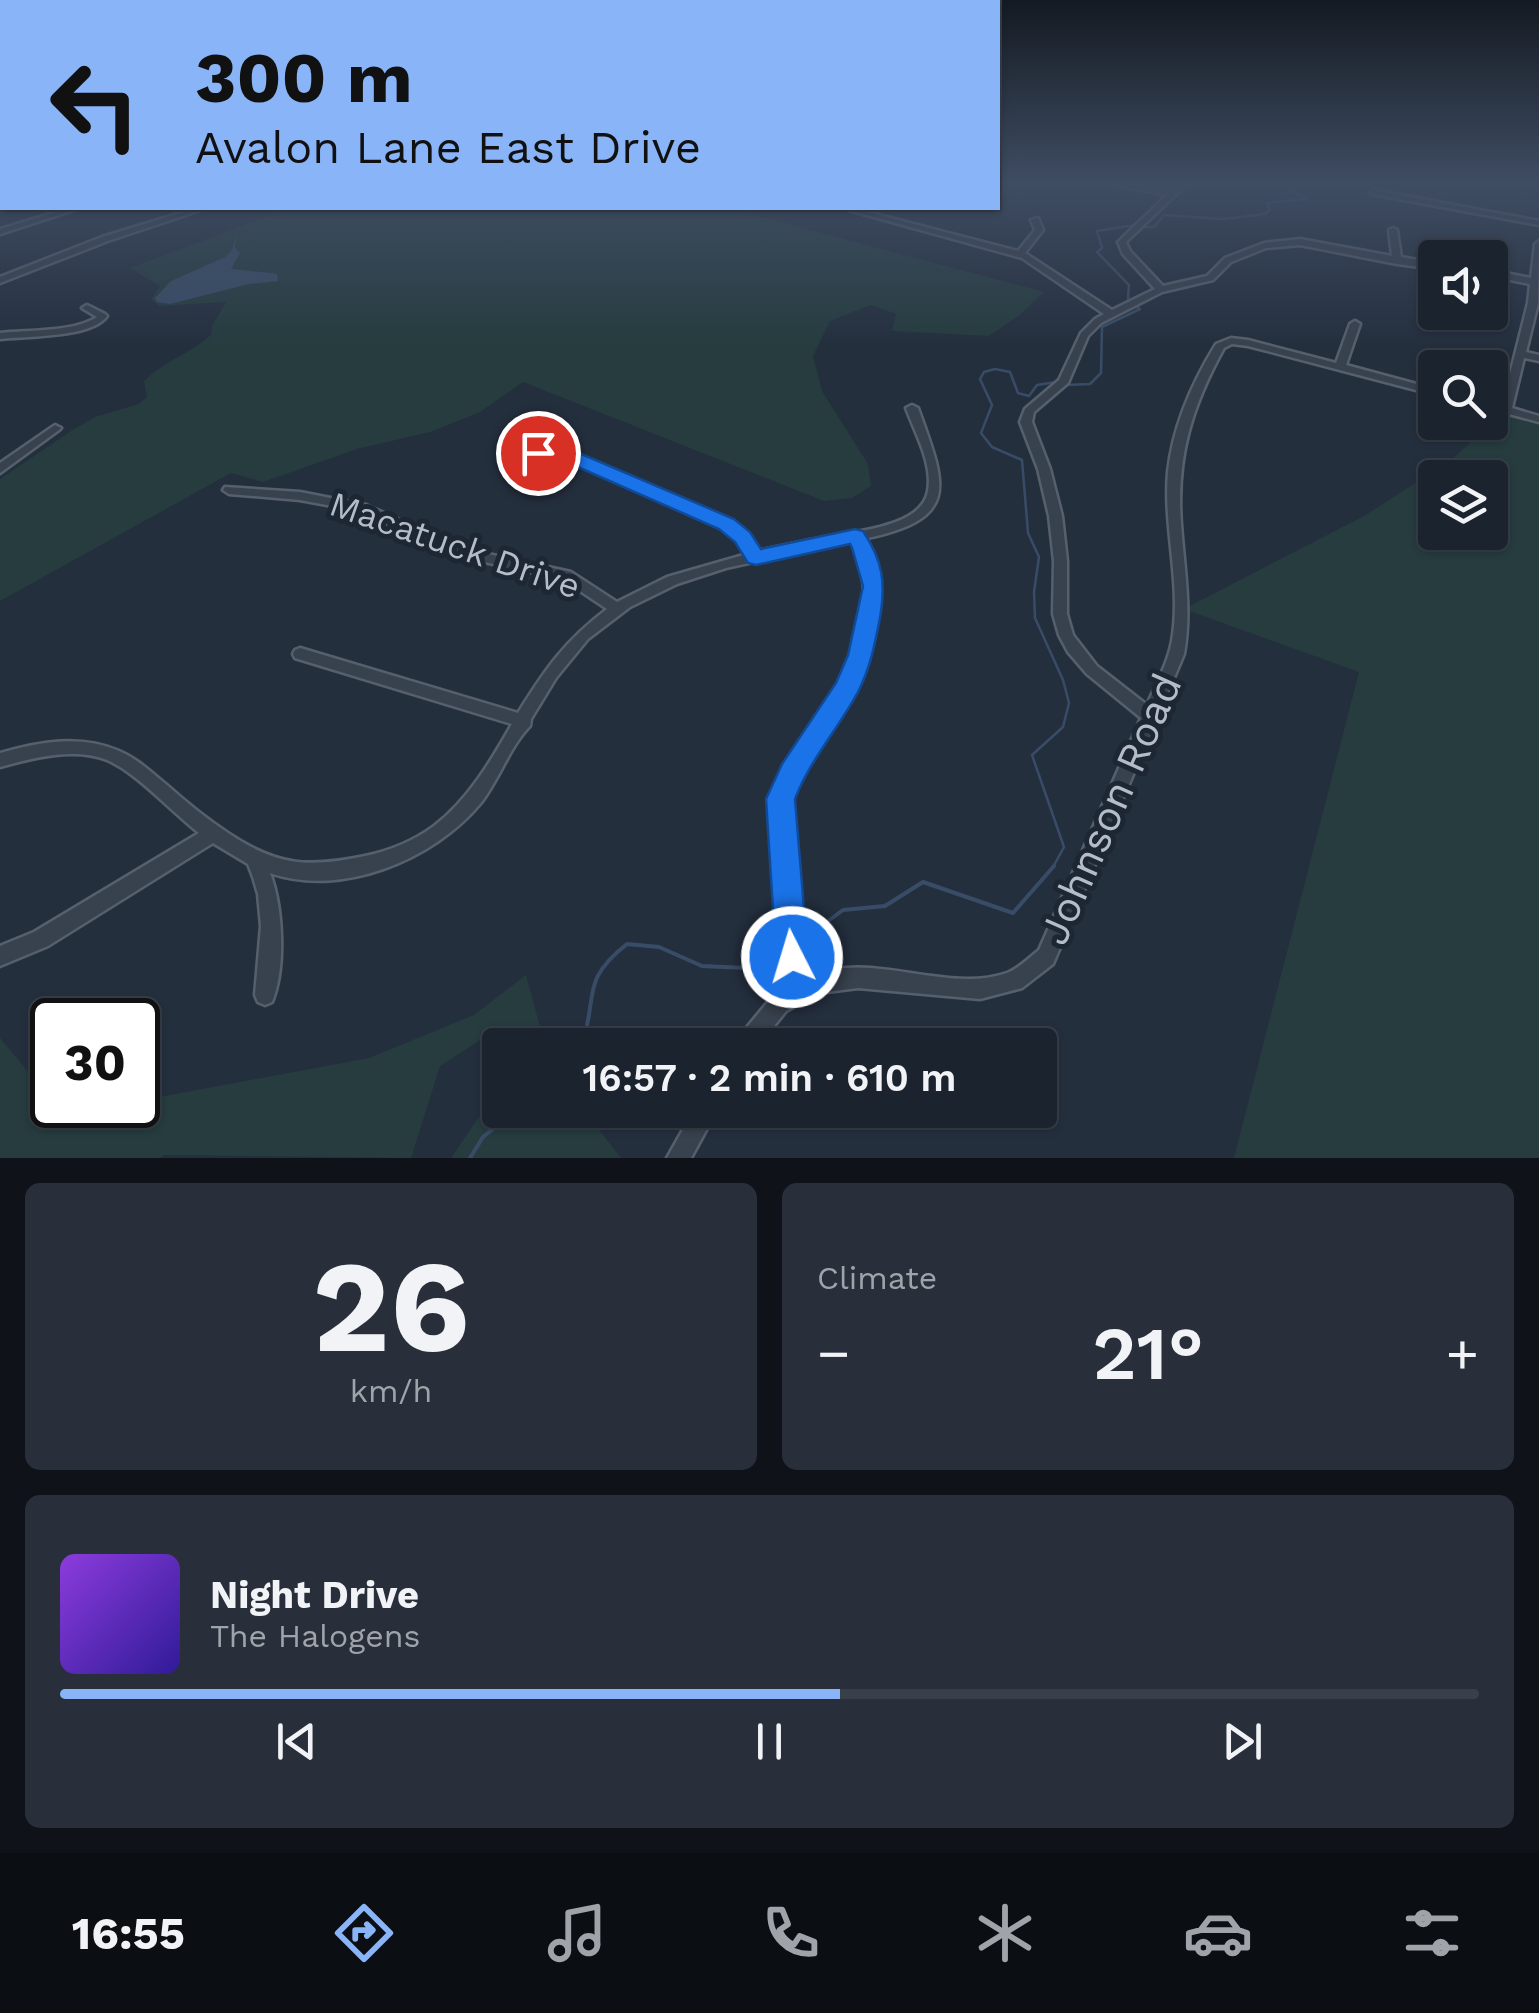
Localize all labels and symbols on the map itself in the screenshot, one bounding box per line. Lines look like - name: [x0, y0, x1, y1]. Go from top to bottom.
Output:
- pin: [496, 411, 581, 496]
- street label: Macatuck Drive: [324, 482, 586, 608]
- street label: Johnson Road: [1028, 666, 1192, 952]
- position arrow: [740, 905, 844, 1009]
- speed limit sign: 30: [30, 998, 160, 1128]

